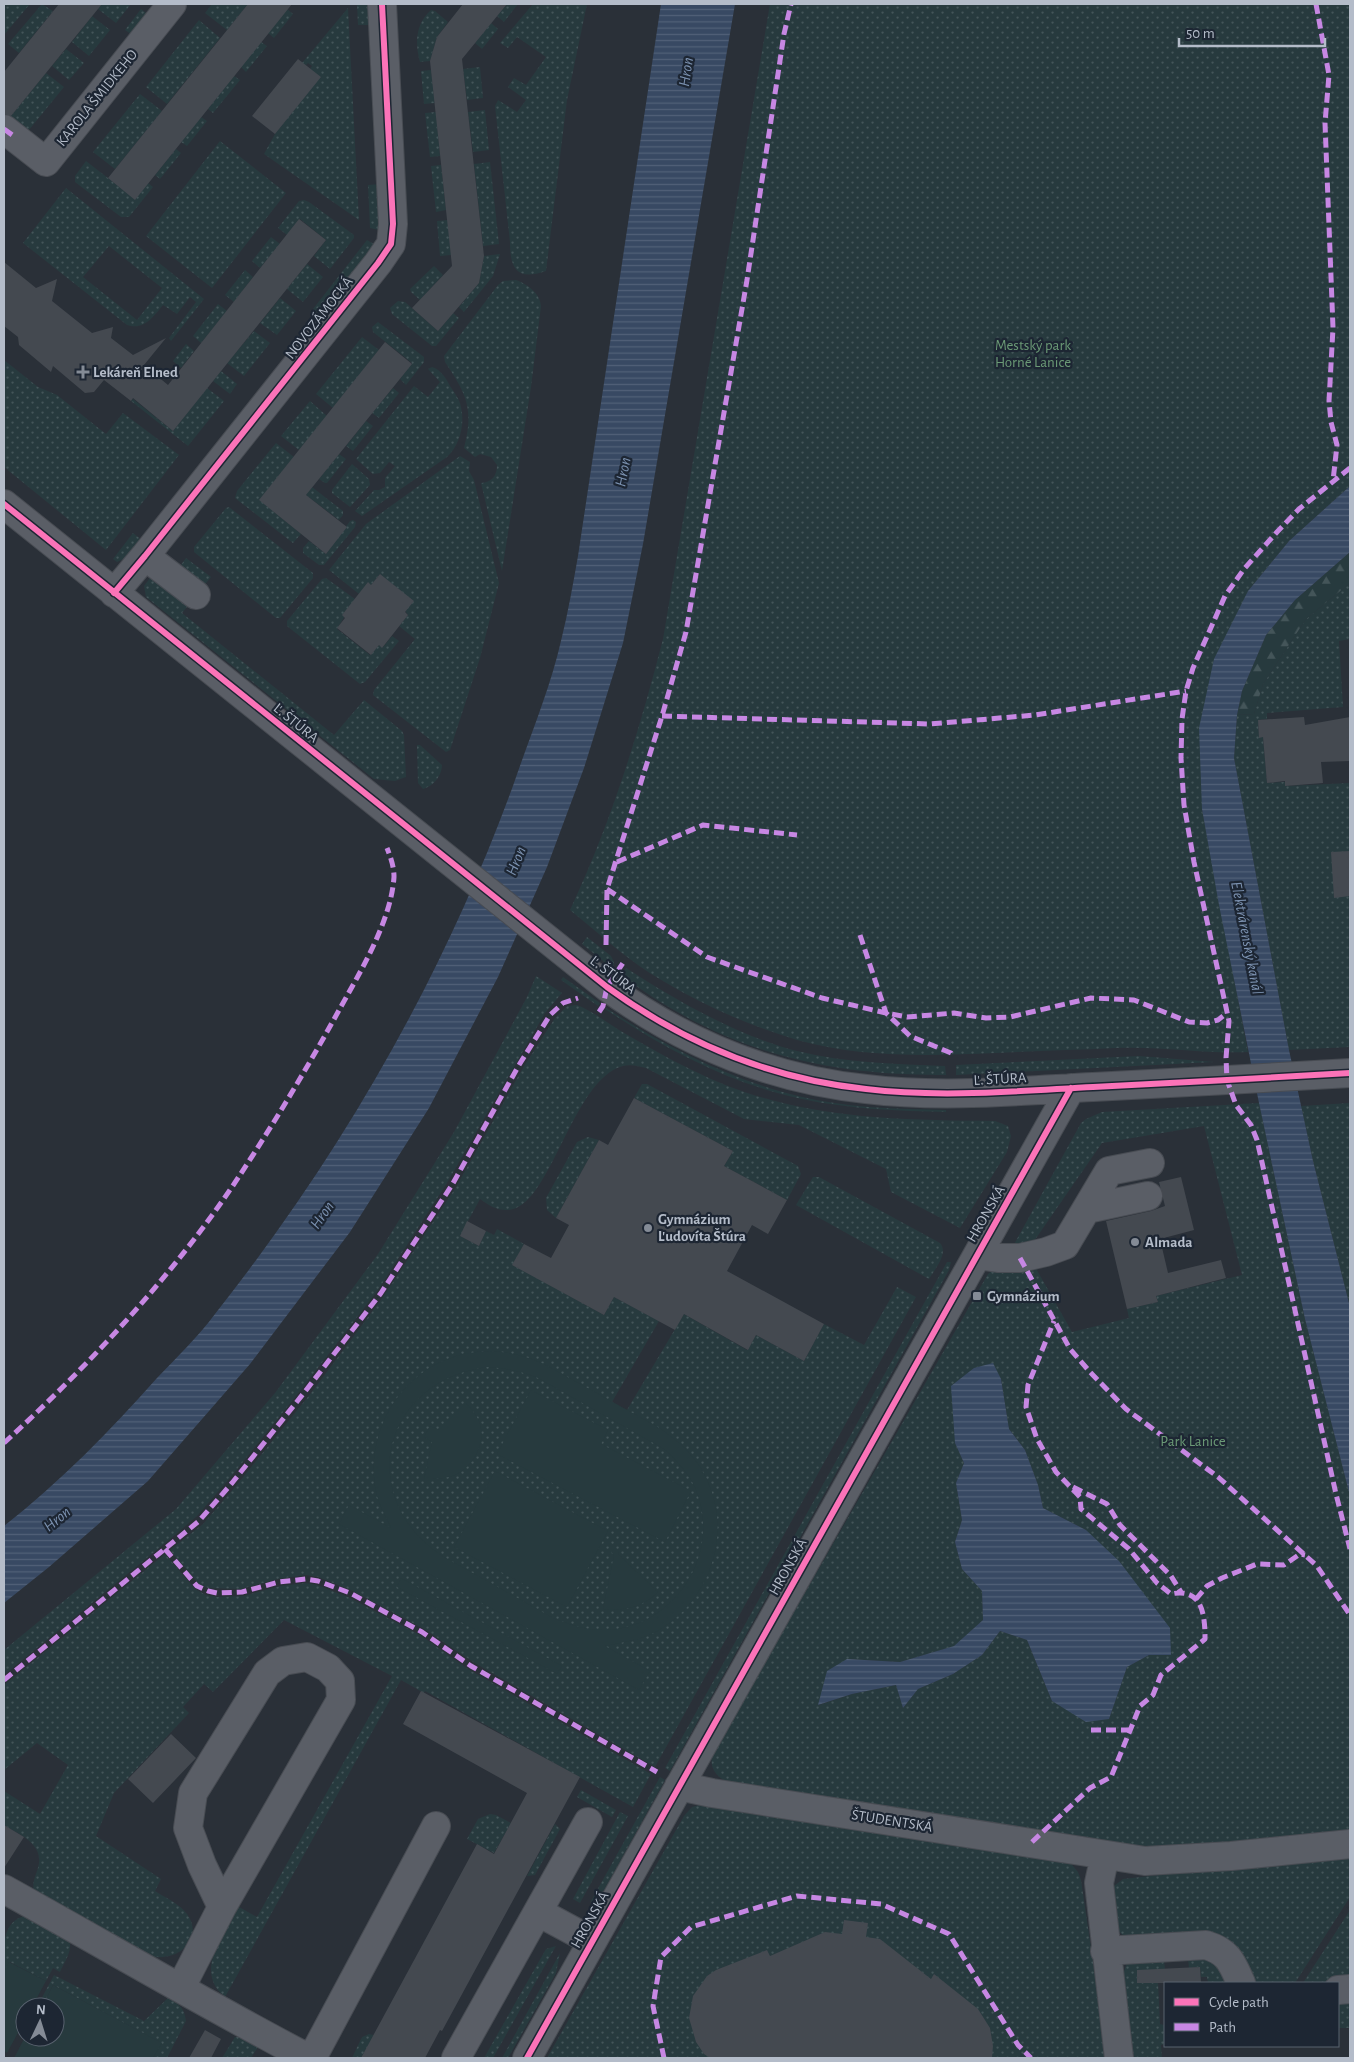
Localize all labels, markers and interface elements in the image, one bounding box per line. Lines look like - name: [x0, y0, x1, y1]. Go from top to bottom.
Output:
- scale bar: [1179, 15, 1325, 47]
- text: 50 m: [1186, 26, 1215, 41]
- street label: KAROLA ŠMIDKEHO: [53, 46, 140, 149]
- water label: Hron: [676, 56, 696, 88]
- street label: NOVOZÁMOCKÁ: [281, 273, 356, 362]
- park label: Mestský park Horné Lanice: [995, 338, 1071, 370]
- place label: Lekáreň Elned: [93, 365, 178, 380]
- marker: Lekáreň Elned: [77, 366, 89, 378]
- water label: Hron: [612, 456, 634, 488]
- street label: Ľ. ŠTÚRA: [271, 699, 323, 746]
- water label: Hron: [503, 844, 529, 878]
- water label: Elektrárenský kanál: [1228, 880, 1266, 996]
- street label: Ľ. ŠTÚRA: [587, 951, 640, 997]
- street label: Ľ. ŠTÚRA: [973, 1068, 1027, 1088]
- street label: HRONSKÁ: [962, 1182, 1008, 1245]
- water label: Hron: [307, 1198, 337, 1232]
- place label: Gymnázium Ľudovíta Štúra: [658, 1212, 746, 1244]
- marker: Gymnázium Ľudovíta Štúra: [642, 1222, 654, 1234]
- place label: Almada: [1145, 1235, 1193, 1250]
- marker: Almada: [1129, 1236, 1141, 1248]
- place label: Gymnázium: [987, 1289, 1060, 1304]
- marker: Gymnázium: [971, 1290, 983, 1302]
- park label: Park Lanice: [1160, 1434, 1226, 1449]
- water label: Hron: [40, 1503, 74, 1535]
- street label: HRONSKÁ: [765, 1535, 810, 1598]
- street label: ŠTUDENTSKÁ: [851, 1805, 934, 1835]
- street label: HRONSKÁ: [567, 1888, 612, 1951]
- legend: [1164, 1982, 1339, 2047]
- text: Cycle path: [1209, 1995, 1269, 2010]
- north arrow: [15, 1997, 65, 2047]
- text: N: [35, 2003, 46, 2017]
- text: Path: [1209, 2020, 1236, 2035]

